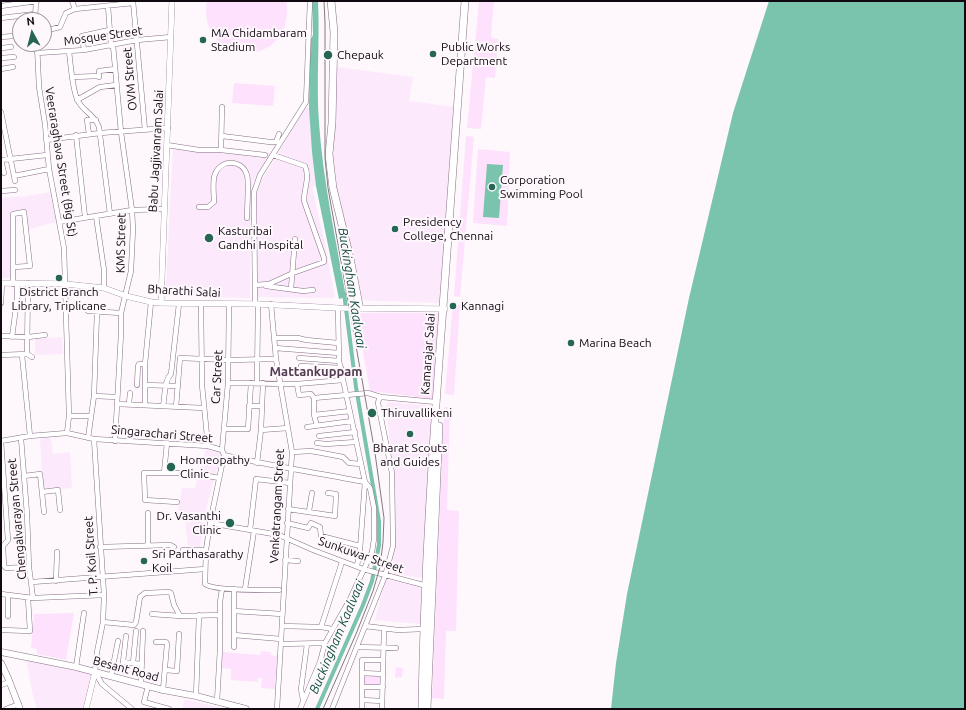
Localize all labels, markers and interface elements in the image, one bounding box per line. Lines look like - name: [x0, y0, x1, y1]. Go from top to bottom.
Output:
- north arrow: [12, 12, 52, 52]
- text: N: [26, 15, 35, 28]
- street label: Mosque Street: [63, 23, 143, 49]
- place label: MA Chidambaram Stadium: [211, 26, 307, 54]
- marker: MA Chidambaram Stadium: [198, 35, 208, 45]
- place label: Public Works Department: [441, 40, 510, 68]
- street label: OVM Street: [120, 47, 140, 111]
- place label: Chepauk: [337, 48, 384, 62]
- marker: Chepauk: [322, 49, 334, 61]
- marker: Public Works Department: [428, 49, 438, 59]
- street label: Veeraraghava Street (Big St): [42, 86, 80, 238]
- street label: Babu Jagjivanram Salai: [146, 89, 166, 213]
- place label: Corporation Swimming Pool: [500, 173, 583, 201]
- marker: Corporation Swimming Pool: [487, 182, 497, 192]
- street label: KMS Street: [113, 213, 129, 273]
- place label: Presidency College, Chennai: [403, 215, 493, 243]
- place label: Kasturibai Gandhi Hospital: [218, 224, 303, 252]
- marker: Presidency College, Chennai: [390, 224, 400, 234]
- water label: Buckingham Kaalvaai: [335, 227, 369, 349]
- marker: Kasturibai Gandhi Hospital: [203, 232, 215, 244]
- marker: District Branch Library, Triplicane: [54, 273, 64, 283]
- street label: Bharathi Salai: [147, 282, 221, 300]
- place label: District Branch Library, Triplicane: [12, 285, 106, 313]
- place label: Kannagi: [461, 299, 504, 313]
- marker: Kannagi: [448, 301, 458, 311]
- street label: Kamarajar Salai: [418, 313, 438, 395]
- place label: Marina Beach: [579, 336, 652, 350]
- marker: Marina Beach: [566, 338, 576, 348]
- street label: Car Street: [208, 349, 226, 405]
- district label: Mattankuppam: [270, 364, 362, 380]
- place label: Thiruvallikeni: [381, 406, 452, 420]
- marker: Thiruvallikeni: [366, 407, 378, 419]
- street label: Singarachari Street: [110, 422, 214, 446]
- marker: Bharat Scouts and Guides: [405, 429, 415, 439]
- place label: Bharat Scouts and Guides: [373, 441, 447, 469]
- street label: Venkatrangam Street: [267, 448, 287, 564]
- place label: Homeopathy Clinic: [180, 453, 250, 481]
- street label: Chengalvarayan Street: [5, 458, 29, 580]
- marker: Homeopathy Clinic: [165, 461, 177, 473]
- place label: Dr. Vasanthi Clinic: [157, 509, 221, 537]
- street label: T. P. Koil Street: [81, 516, 101, 596]
- marker: Dr. Vasanthi Clinic: [224, 517, 236, 529]
- street label: Sunkuwar Street: [317, 534, 405, 576]
- place label: Sri Parthasarathy Koil: [152, 547, 243, 575]
- marker: Sri Parthasarathy Koil: [139, 556, 149, 566]
- water label: Buckingham Kaalvaai: [306, 578, 368, 696]
- street label: Besant Road: [91, 653, 161, 685]

